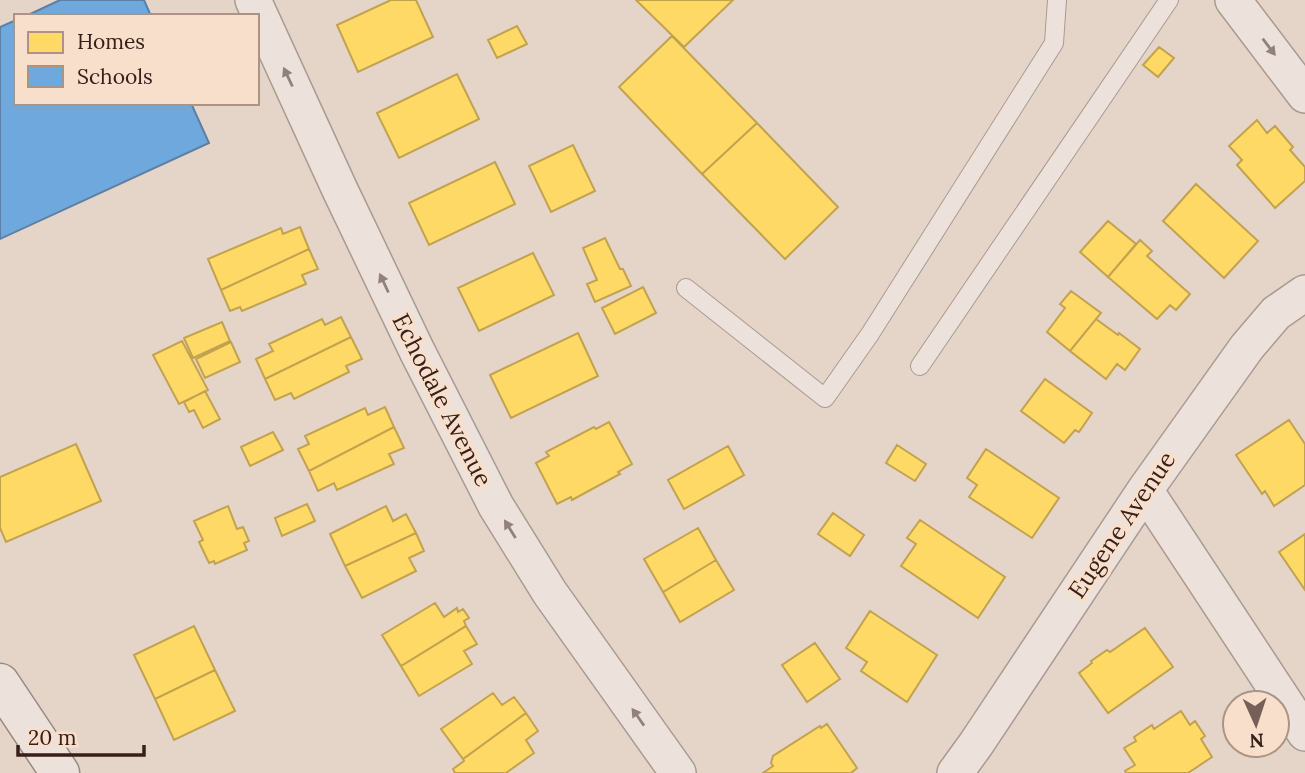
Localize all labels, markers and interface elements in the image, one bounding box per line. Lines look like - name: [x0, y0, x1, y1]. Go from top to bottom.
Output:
- legend: [14, 14, 259, 105]
- text: Homes: [77, 28, 145, 55]
- one-way arrow: [1261, 38, 1276, 56]
- text: Schools: [77, 63, 153, 90]
- one-way arrow: [283, 67, 294, 87]
- one-way arrow: [379, 273, 390, 293]
- street label: Echodale Avenue: [385, 308, 499, 492]
- street label: Eugene Avenue: [1061, 445, 1182, 604]
- one-way arrow: [504, 520, 517, 539]
- north arrow: [1221, 689, 1291, 759]
- one-way arrow: [631, 708, 645, 726]
- scale bar: [18, 714, 144, 758]
- text: 20 m: [28, 724, 77, 751]
- text: N: [1249, 729, 1265, 753]

